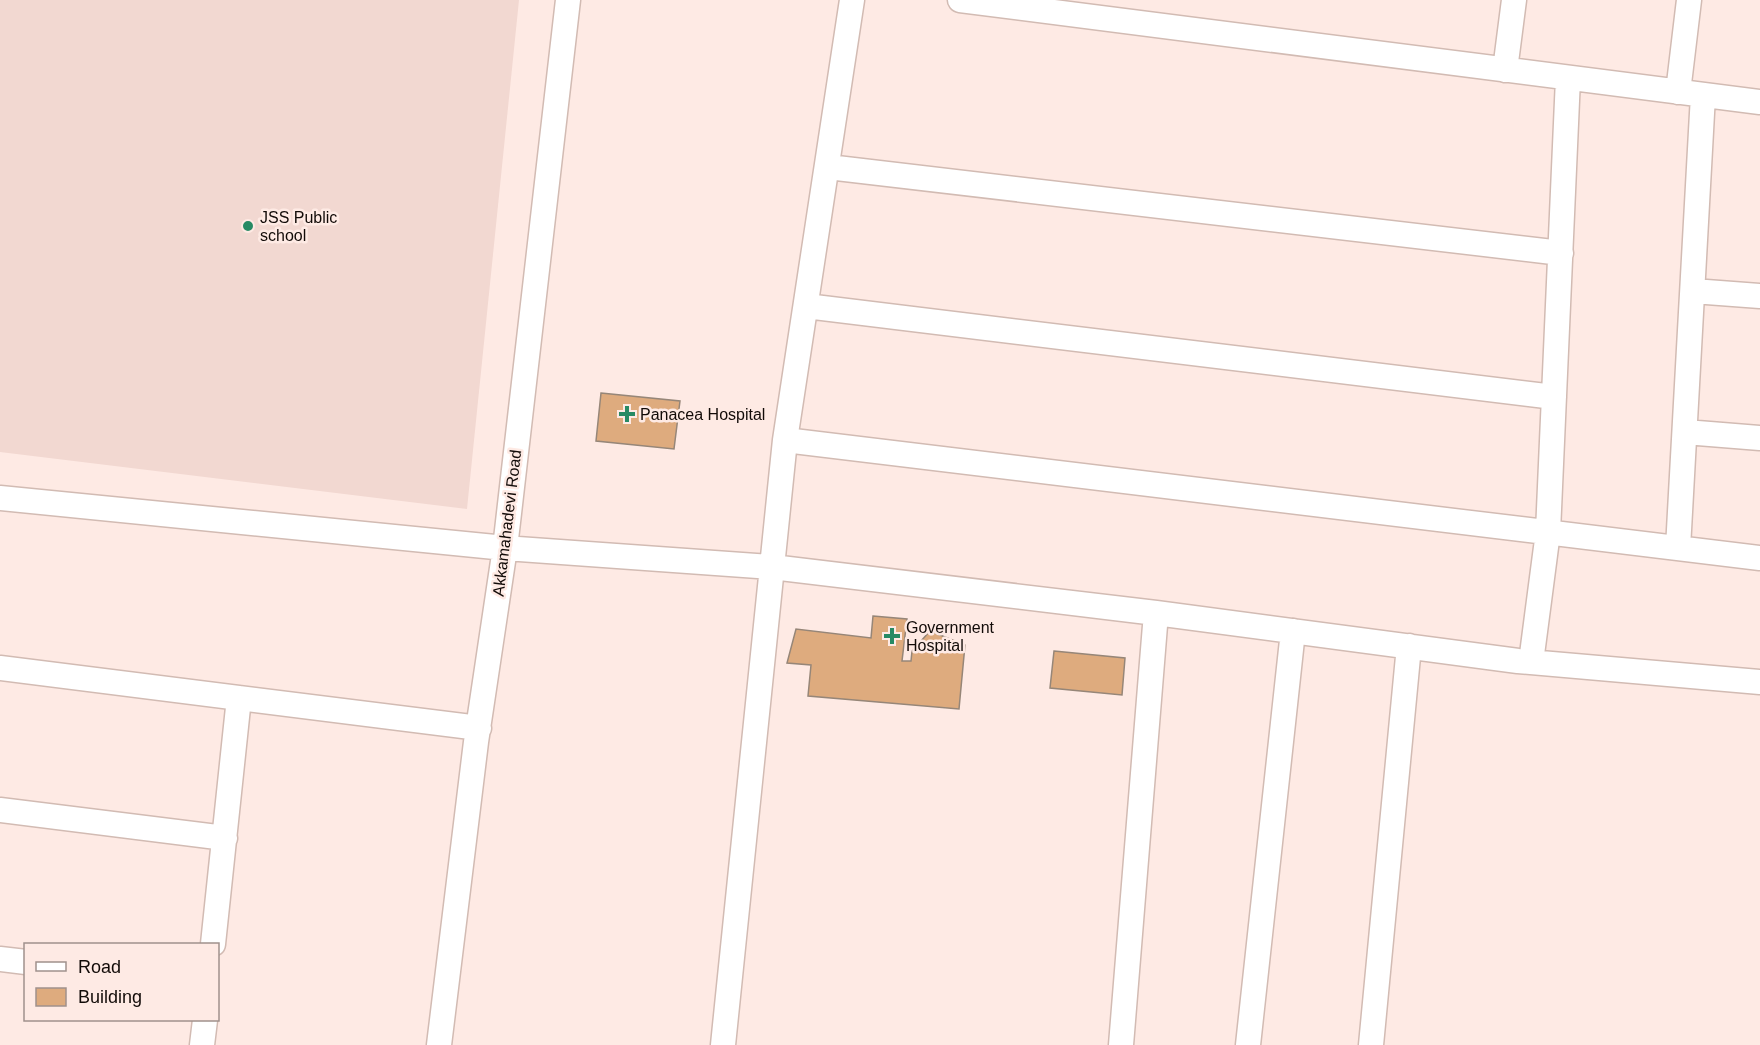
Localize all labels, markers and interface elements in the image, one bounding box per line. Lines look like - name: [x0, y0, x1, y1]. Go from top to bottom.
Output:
- place label: JSS Public school: [260, 209, 337, 244]
- marker: JSS Public school: [241, 219, 255, 233]
- marker: Panacea Hospital: [618, 405, 636, 423]
- place label: Panacea Hospital: [640, 406, 765, 423]
- street label: Akkamahadevi Road: [490, 449, 524, 597]
- place label: Government Hospital: [906, 619, 995, 654]
- marker: Government Hospital: [883, 627, 901, 645]
- legend: [24, 943, 219, 1021]
- text: Road: [78, 957, 121, 977]
- text: Building: [78, 987, 142, 1007]

